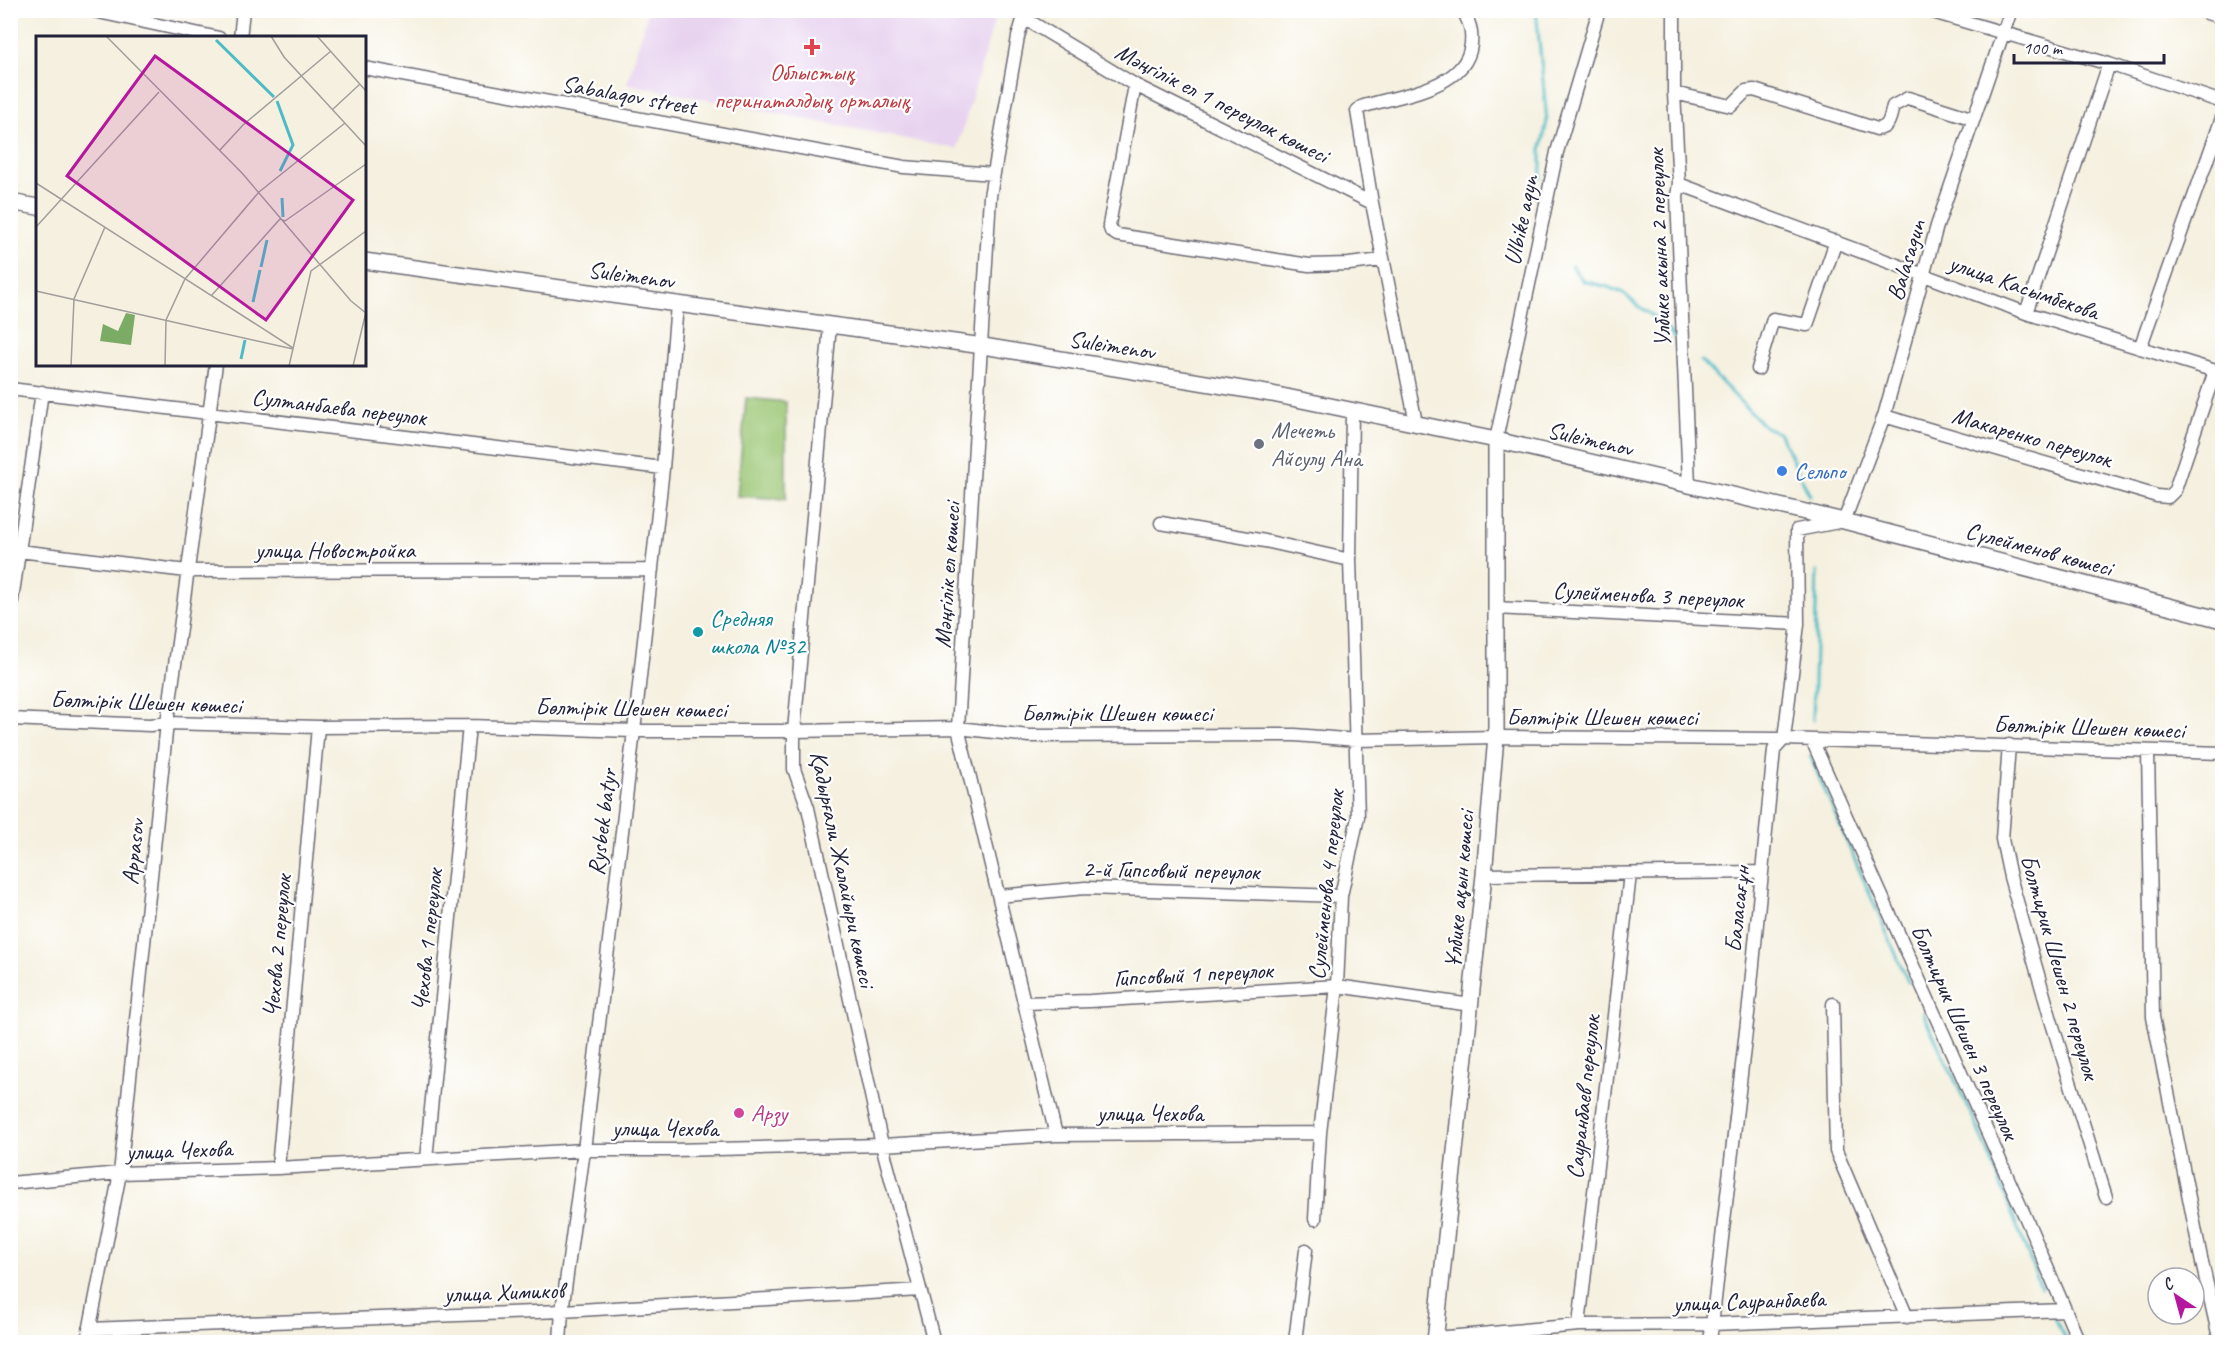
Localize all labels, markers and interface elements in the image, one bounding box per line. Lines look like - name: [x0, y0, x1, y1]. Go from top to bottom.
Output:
- scale bar: [2014, 27, 2164, 65]
- inset map: [36, 36, 366, 366]
- street label: Мәңгілік ел 1 переулок көшесі: [1110, 36, 1336, 171]
- text: 100 m: [2023, 37, 2064, 59]
- marker: Облыстық перинаталдық орталық: [803, 38, 821, 56]
- place label: Облыстық перинаталдық орталық: [714, 57, 911, 115]
- street label: Sabalaqov street: [560, 68, 700, 122]
- street label: Улбике акына 2 переулок: [1640, 146, 1677, 348]
- street label: Ulbike aqyn: [1497, 171, 1545, 268]
- street label: Balasagun: [1880, 215, 1933, 304]
- street label: улица Касымбекова: [1943, 247, 2105, 327]
- street label: Suleimenov: [586, 254, 678, 296]
- street label: Suleimenov: [1067, 323, 1159, 367]
- street label: Султанбаева переулок: [250, 381, 430, 433]
- street label: Макаренко переулок: [1949, 400, 2117, 475]
- place label: Мечеть Айсулу Ана: [1271, 415, 1364, 473]
- street label: Suleimenov: [1545, 415, 1637, 464]
- marker: Мечеть Айсулу Ана: [1252, 437, 1266, 451]
- place label: Сельпо: [1794, 456, 1848, 486]
- marker: Сельпо: [1775, 464, 1789, 478]
- street label: Мәңгілік ел көшесі: [927, 498, 967, 649]
- street label: Сүлейменов көшесі: [1962, 515, 2118, 584]
- street label: улица Новостройка: [253, 535, 416, 565]
- street label: Сулейменова 3 переулок: [1552, 575, 1746, 615]
- place label: Средняя школа №32: [710, 603, 808, 661]
- marker: Средняя школа №32: [691, 625, 705, 639]
- street label: Бөлтірік Шешен көшесі: [50, 684, 245, 720]
- street label: Бөлтірік Шешен көшесі: [535, 691, 729, 725]
- street label: Бөлтірік Шешен көшесі: [1021, 698, 1215, 728]
- street label: Бөлтірік Шешен көшесі: [1506, 702, 1700, 732]
- street label: Бөлтірік Шешен көшесі: [1993, 709, 2188, 745]
- street label: Қадырғали Жалайыри көшесі: [803, 748, 883, 992]
- street label: Rysbek batyr: [581, 765, 624, 877]
- street label: Сулейменова 4 переулок: [1301, 787, 1351, 981]
- street label: Ұлбике ақын көшесі: [1437, 807, 1481, 971]
- street label: Appasov: [115, 816, 152, 886]
- street label: Болтирик Шешен 2 переулок: [2014, 851, 2107, 1085]
- street label: 2-й Гипсовый переулок: [1082, 853, 1262, 887]
- street label: Баласағұн: [1718, 862, 1757, 954]
- street label: Чехова 1 переулок: [405, 865, 450, 1013]
- street label: Чехова 2 переулок: [256, 871, 298, 1018]
- street label: Болтирик Шешен 3 переулок: [1904, 920, 2027, 1146]
- street label: Гипсовый 1 переулок: [1113, 955, 1275, 993]
- street label: Сауранбаев переулок: [1559, 1011, 1607, 1180]
- place label: Арзу: [751, 1098, 789, 1128]
- street label: улица Чехова: [1095, 1098, 1205, 1128]
- marker: Арзу: [732, 1106, 746, 1120]
- street label: улица Чехова: [610, 1113, 720, 1143]
- street label: улица Чехова: [123, 1133, 235, 1167]
- north arrow: [2146, 1266, 2206, 1326]
- text: С: [2159, 1273, 2179, 1295]
- street label: улица Химиков: [441, 1275, 569, 1309]
- street label: улица Сауранбаева: [1670, 1283, 1828, 1319]

